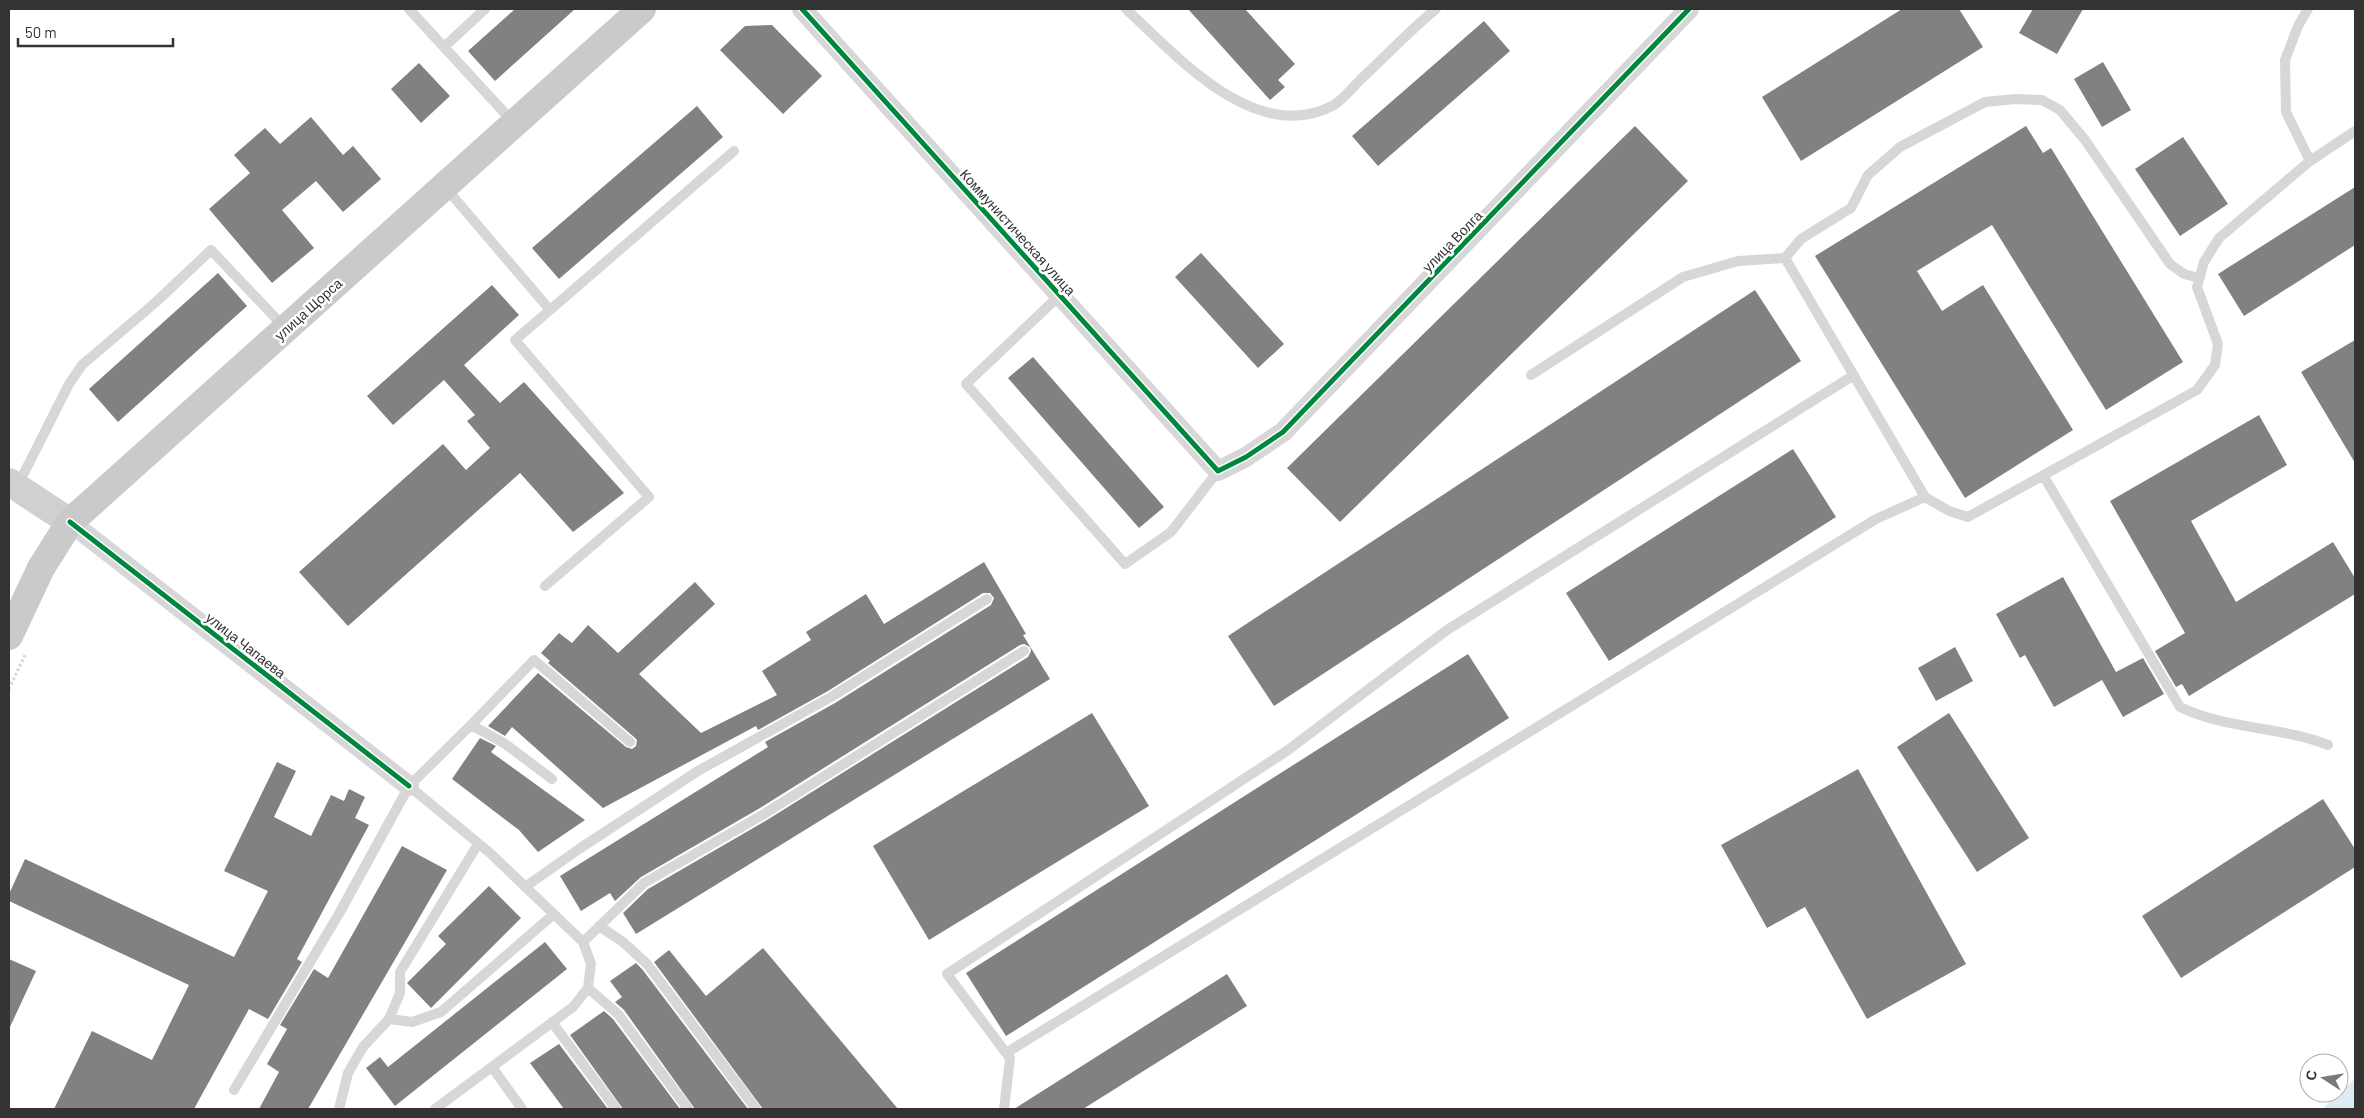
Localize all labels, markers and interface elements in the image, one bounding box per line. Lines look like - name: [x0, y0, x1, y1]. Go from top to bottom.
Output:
- scale bar: [18, 15, 172, 47]
- text: 50 m: [25, 23, 57, 41]
- street label: Коммунистическая улица: [957, 165, 1079, 299]
- street label: улица Волга: [1418, 207, 1486, 275]
- street label: улица Щорса: [271, 274, 345, 344]
- street label: улица Чапаева: [203, 609, 289, 682]
- north arrow: [2299, 1053, 2349, 1103]
- text: С: [2301, 1068, 2320, 1082]

